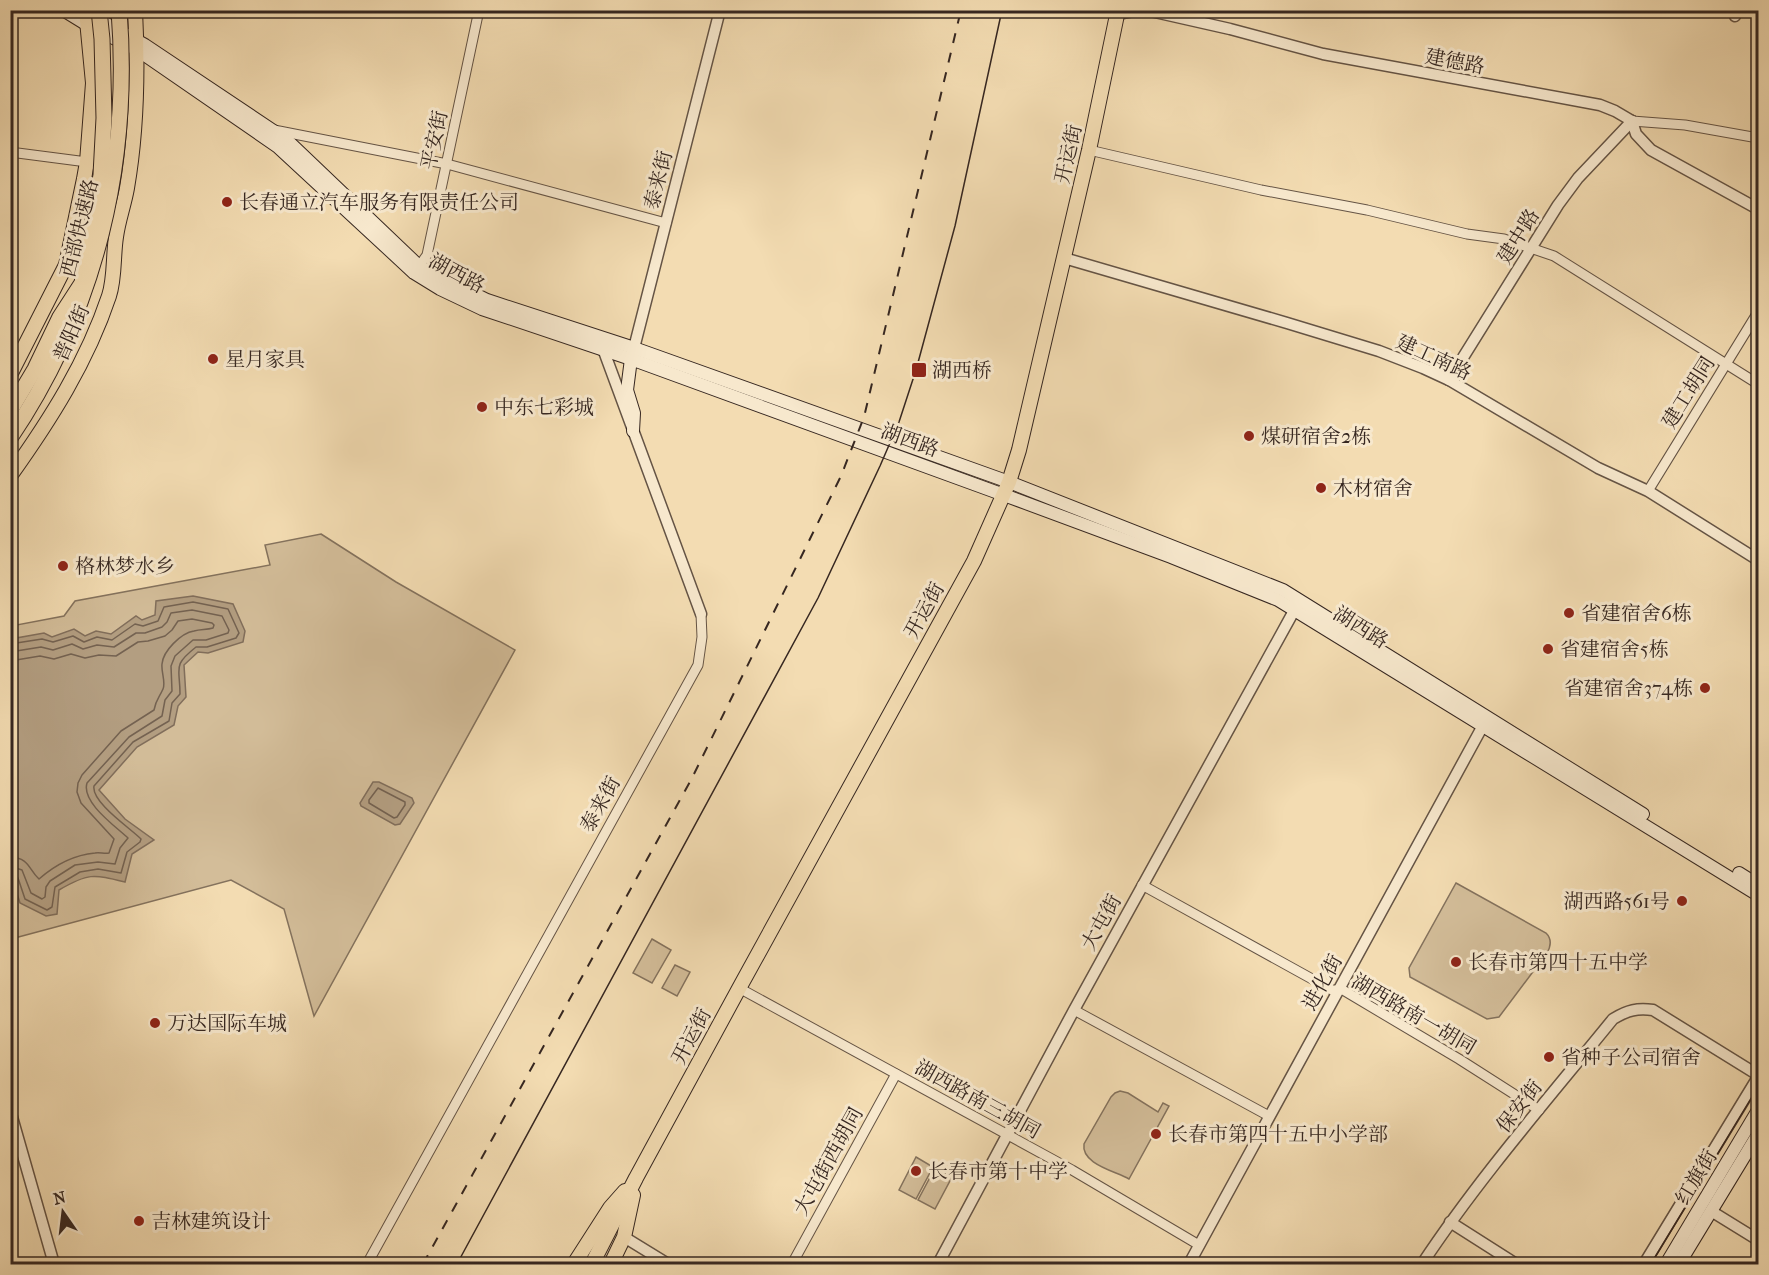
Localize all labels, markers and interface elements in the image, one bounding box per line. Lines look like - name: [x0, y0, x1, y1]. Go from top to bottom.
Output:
- street label: 建德路: [1423, 44, 1487, 79]
- street label: 平安街: [417, 108, 452, 172]
- street label: 开运街: [1051, 122, 1086, 186]
- street label: 泰来街: [640, 148, 677, 212]
- street label: 西部快速路: [56, 177, 103, 279]
- place label: 长春通立汽车服务有限责任公司: [239, 191, 519, 214]
- marker: 长春通立汽车服务有限责任公司: [220, 195, 234, 209]
- street label: 建中路: [1493, 205, 1544, 268]
- street label: 湖西路: [425, 249, 489, 298]
- street label: 普阳街: [49, 301, 94, 365]
- street label: 建工南路: [1393, 330, 1475, 385]
- place label: 星月家具: [225, 348, 305, 371]
- marker: 星月家具: [206, 352, 220, 366]
- street label: 建工胡同: [1657, 352, 1719, 432]
- place label: 湖西桥: [932, 359, 992, 382]
- marker: 湖西桥: [910, 361, 928, 379]
- place label: 中东七彩城: [494, 396, 594, 419]
- marker: 中东七彩城: [475, 400, 489, 414]
- street label: 湖西路: [878, 419, 942, 462]
- place label: 煤研宿舍2栋: [1261, 425, 1371, 448]
- marker: 煤研宿舍2栋: [1242, 429, 1256, 443]
- place label: 木材宿舍: [1333, 477, 1413, 500]
- marker: 木材宿舍: [1314, 481, 1328, 495]
- place label: 格林梦水乡: [75, 555, 175, 578]
- marker: 格林梦水乡: [56, 559, 70, 573]
- street label: 开运街: [900, 578, 949, 642]
- street label: 湖西路: [1329, 602, 1392, 653]
- place label: 省建宿舍6栋: [1581, 602, 1692, 625]
- marker: 省建宿舍6栋: [1562, 606, 1576, 620]
- place label: 省建宿舍5栋: [1560, 638, 1669, 661]
- marker: 省建宿舍5栋: [1541, 642, 1555, 656]
- place label: 省建宿舍374栋: [1564, 677, 1693, 700]
- marker: 省建宿舍374栋: [1698, 681, 1712, 695]
- street label: 泰来街: [576, 772, 625, 836]
- street label: 大屯街: [1077, 890, 1126, 954]
- place label: 湖西路561号: [1563, 890, 1670, 913]
- marker: 湖西路561号: [1675, 894, 1689, 908]
- street label: 进化街: [1298, 950, 1347, 1014]
- place label: 长春市第四十五中学: [1468, 951, 1648, 974]
- marker: 长春市第四十五中学: [1449, 955, 1463, 969]
- street label: 湖西路南一胡同: [1347, 969, 1480, 1059]
- street label: 开运街: [667, 1004, 716, 1068]
- place label: 万达国际车城: [167, 1012, 287, 1035]
- marker: 万达国际车城: [148, 1016, 162, 1030]
- place label: 省种子公司宿舍: [1561, 1046, 1701, 1069]
- marker: 省种子公司宿舍: [1542, 1050, 1556, 1064]
- street label: 湖西路南三胡同: [911, 1055, 1045, 1143]
- street label: 保安街: [1492, 1076, 1547, 1137]
- street label: 大屯街西胡同: [789, 1103, 868, 1219]
- place label: 长春市第四十五中小学部: [1168, 1123, 1388, 1146]
- marker: 长春市第四十五中小学部: [1149, 1127, 1163, 1141]
- street label: 红旗街: [1671, 1146, 1722, 1209]
- place label: 长春市第十中学: [928, 1160, 1068, 1183]
- marker: 长春市第十中学: [909, 1164, 923, 1178]
- north arrow: [33, 1182, 93, 1242]
- text: N: [51, 1187, 69, 1209]
- place label: 吉林建筑设计: [151, 1210, 271, 1233]
- marker: 吉林建筑设计: [132, 1214, 146, 1228]

